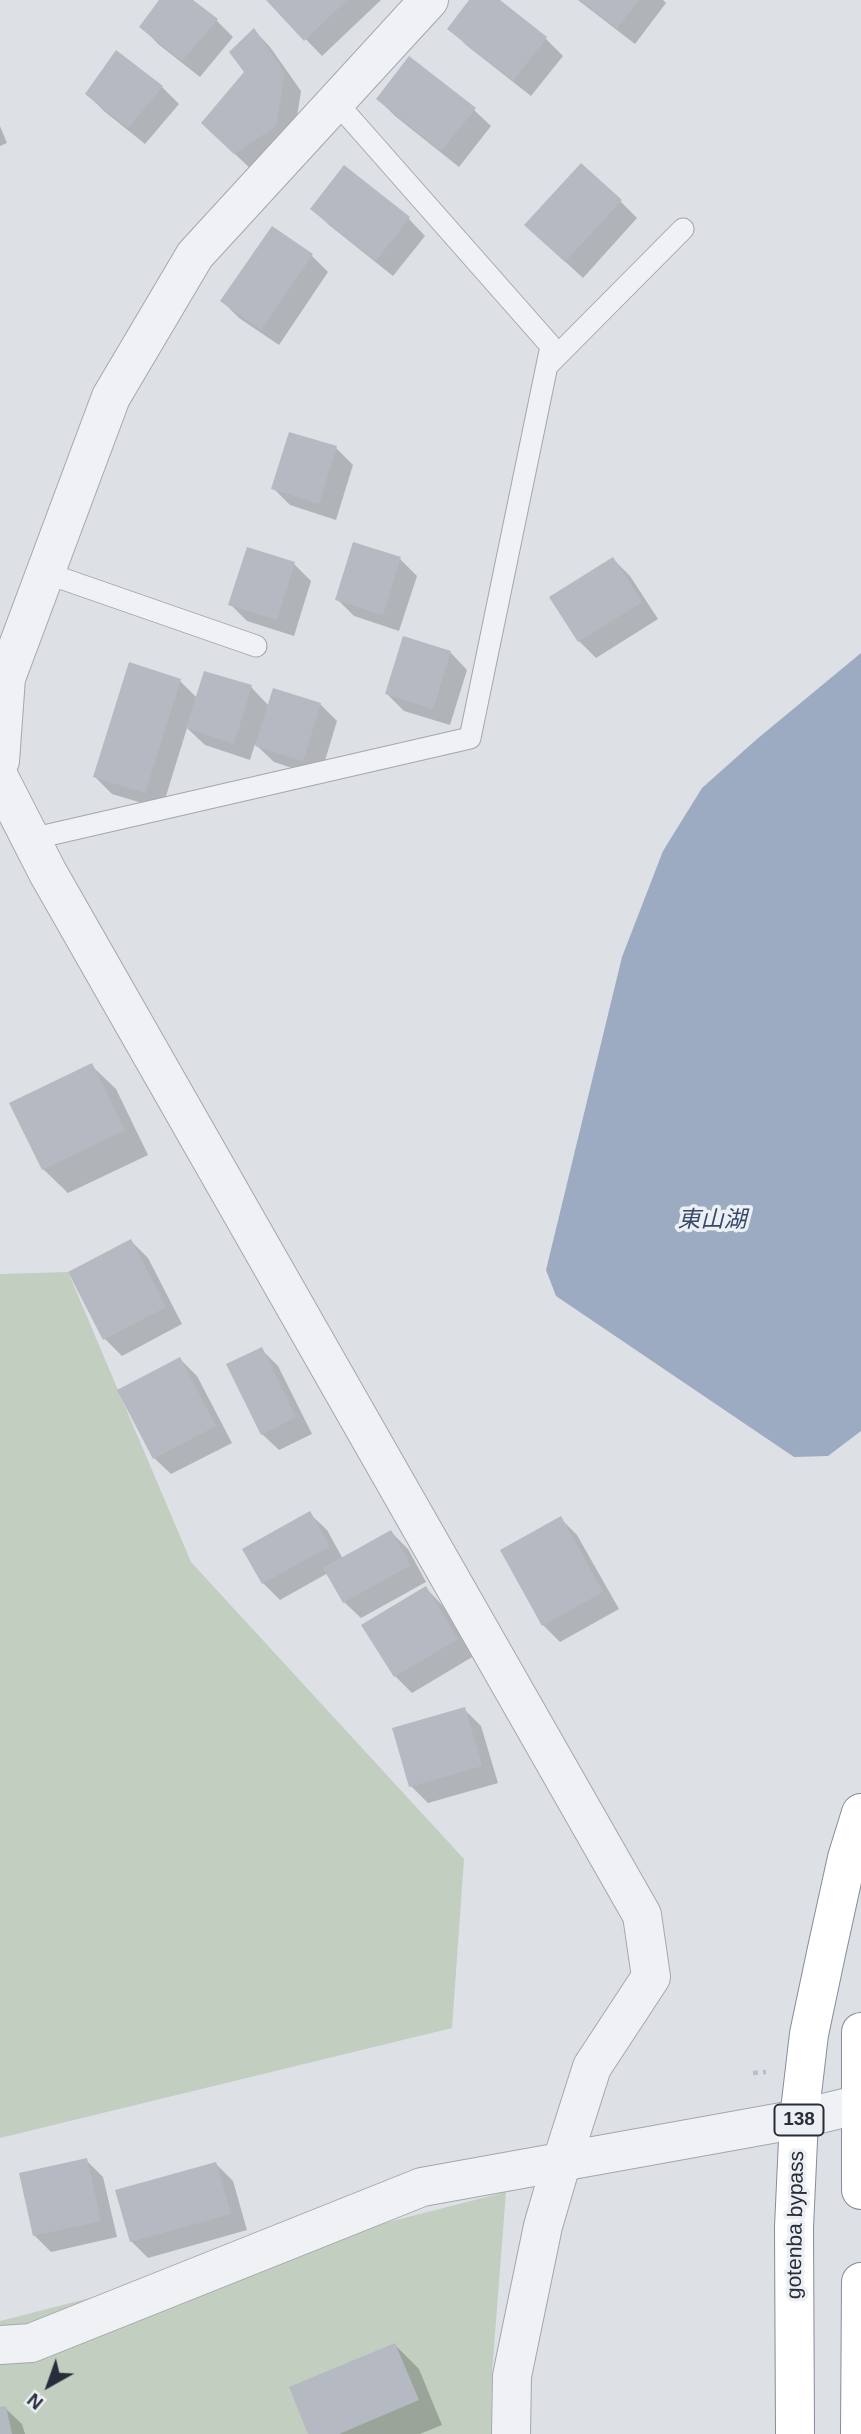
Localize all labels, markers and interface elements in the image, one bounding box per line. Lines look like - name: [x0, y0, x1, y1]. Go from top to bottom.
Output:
- water label: 東山湖: [678, 1207, 746, 1235]
- road number: 138: [774, 2104, 824, 2136]
- street label: gotenba bypass: [782, 2151, 810, 2299]
- north arrow: [14, 2350, 84, 2420]
- text: N: [23, 2389, 47, 2414]

